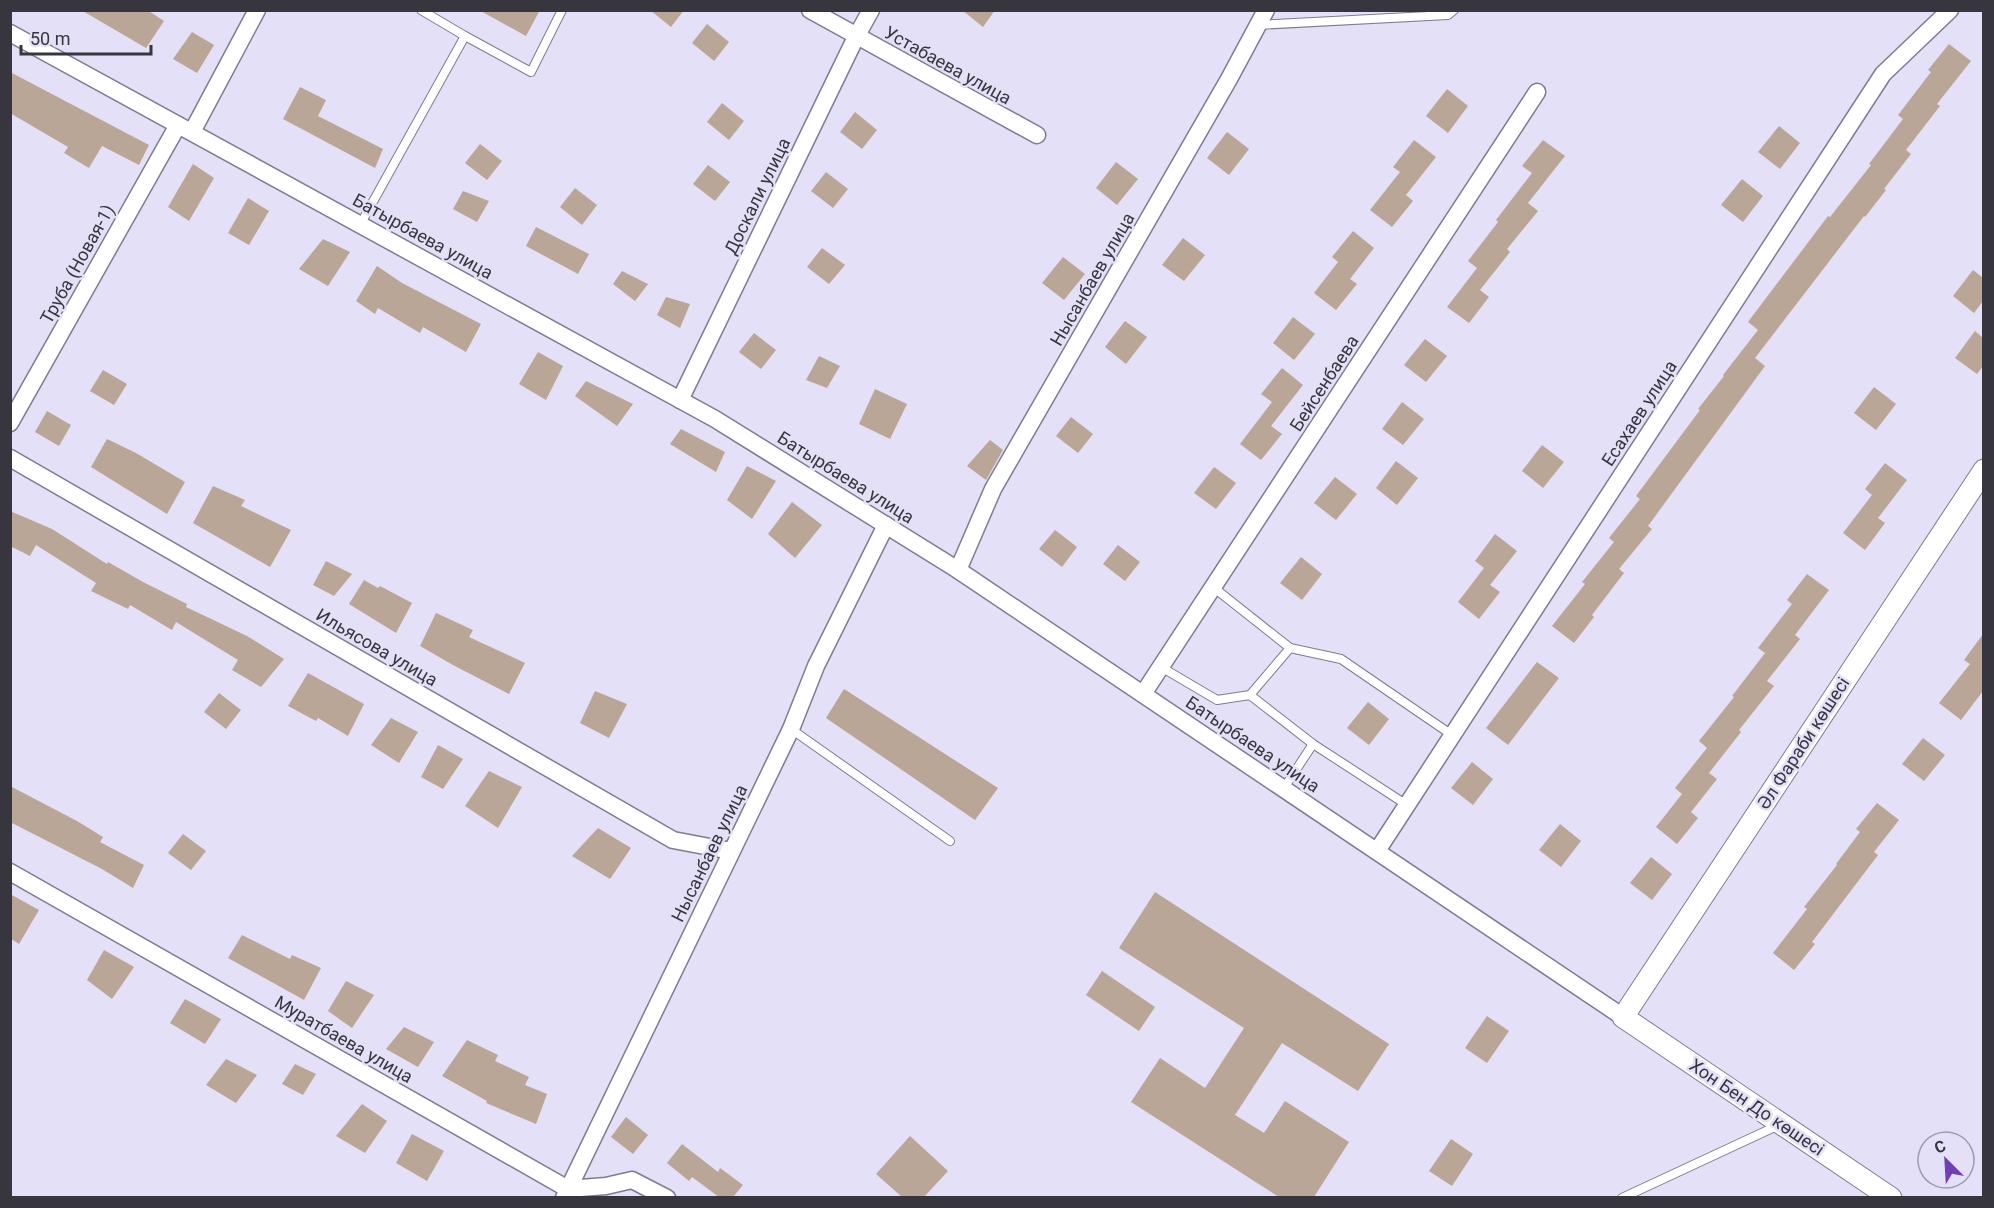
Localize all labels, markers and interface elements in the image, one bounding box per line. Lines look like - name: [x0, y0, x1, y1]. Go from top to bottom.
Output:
- scale bar: [21, 18, 152, 56]
- street label: Устабаева улица: [881, 21, 1015, 109]
- text: 50 m: [30, 28, 70, 49]
- street label: Доскали улица: [720, 134, 794, 258]
- street label: Батырбаева улица: [349, 189, 497, 283]
- street label: Труба (Новая-1): [36, 201, 119, 328]
- street label: Нысанбаев улица: [1045, 209, 1139, 349]
- street label: Бейсенбаева: [1285, 331, 1363, 435]
- street label: Есахаев улица: [1597, 356, 1681, 470]
- street label: Батырбаева улица: [774, 426, 918, 528]
- street label: Ильясова улица: [313, 604, 441, 690]
- street label: Әл Фараби көшесі: [1752, 673, 1854, 813]
- street label: Батырбаева улица: [1182, 691, 1324, 797]
- street label: Нысанбаев улица: [667, 781, 751, 925]
- street label: Муратбаева улица: [271, 991, 417, 1087]
- street label: Хон Бен До көшесі: [1686, 1054, 1828, 1160]
- north arrow: [1916, 1130, 1976, 1190]
- text: С: [1931, 1136, 1949, 1158]

